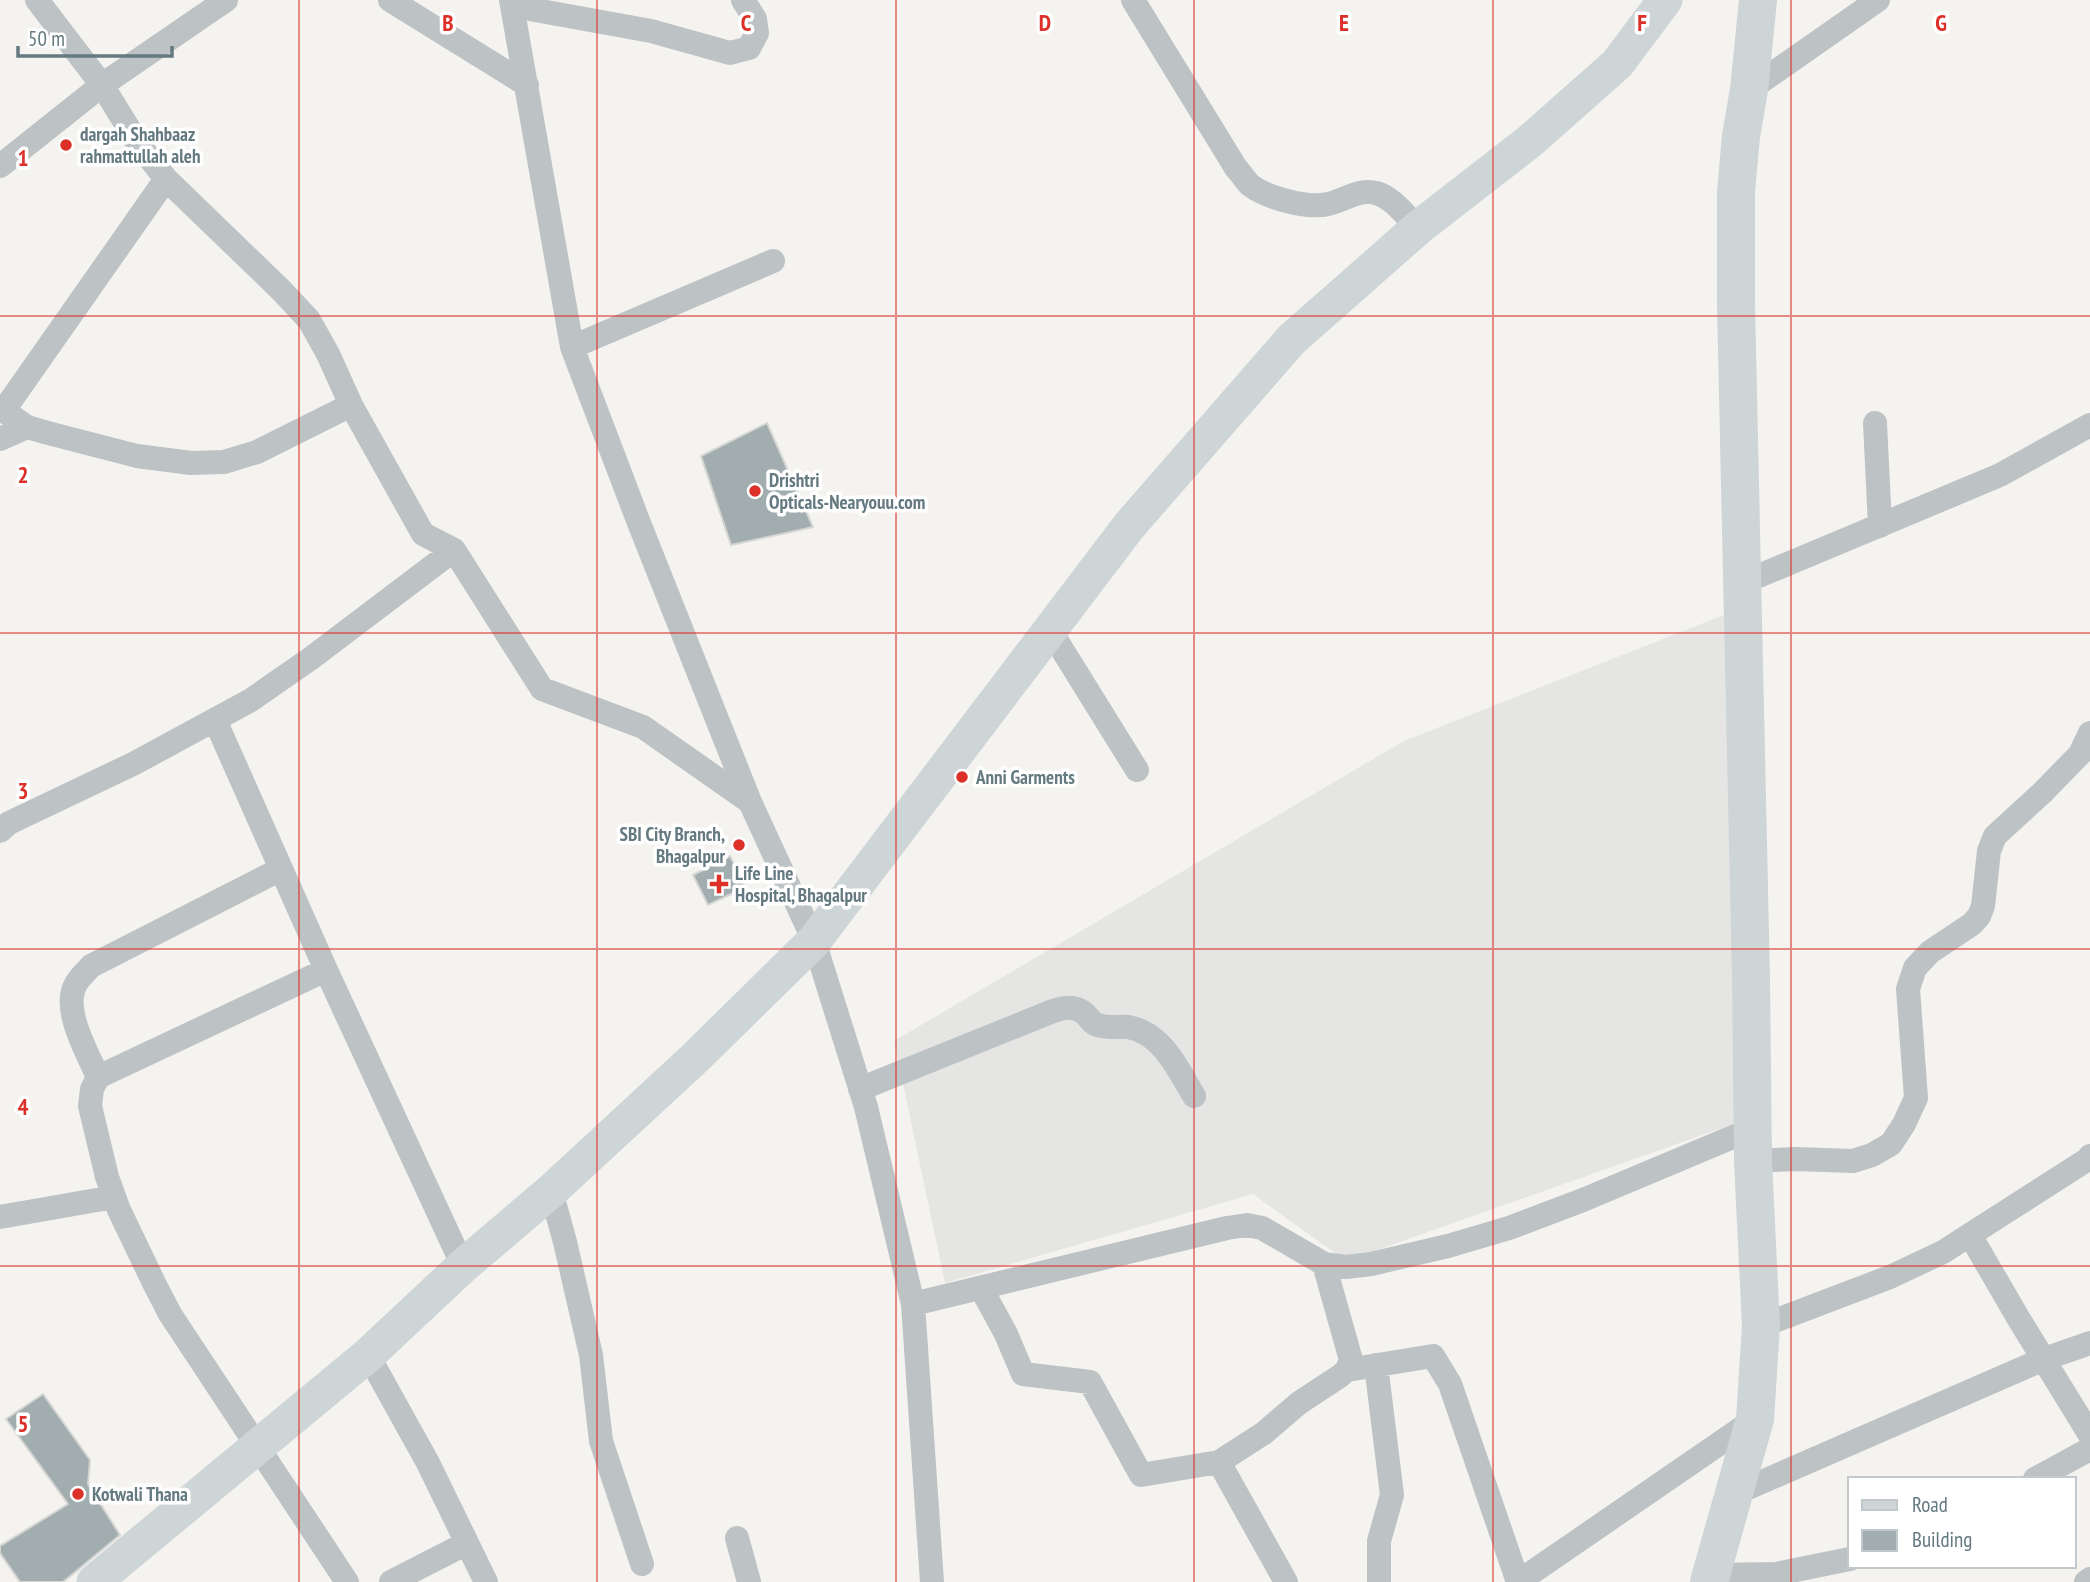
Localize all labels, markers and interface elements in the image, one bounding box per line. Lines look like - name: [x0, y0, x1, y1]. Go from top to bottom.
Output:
- text: B: [442, 8, 454, 37]
- text: C: [741, 8, 752, 37]
- text: D: [1039, 8, 1051, 37]
- text: E: [1339, 8, 1349, 37]
- text: F: [1637, 8, 1647, 37]
- text: G: [1935, 8, 1947, 37]
- scale bar: [18, 14, 172, 58]
- text: 50 m: [28, 25, 65, 52]
- place label: dargah Shahbaaz rahmattullah aleh: [80, 122, 200, 168]
- marker: dargah Shahbaaz rahmattullah aleh: [58, 137, 74, 153]
- text: 1: [18, 143, 29, 172]
- text: 2: [18, 460, 29, 489]
- place label: Drishtri Opticals-Nearyouu.com: [769, 468, 925, 514]
- marker: Drishtri Opticals-Nearyouu.com: [747, 483, 763, 499]
- place label: Anni Garments: [975, 765, 1075, 789]
- marker: Anni Garments: [954, 769, 970, 785]
- text: 3: [18, 776, 29, 805]
- place label: SBI City Branch, Bhagalpur: [620, 822, 725, 868]
- marker: SBI City Branch, Bhagalpur: [731, 837, 747, 853]
- place label: Life Line Hospital, Bhagalpur: [735, 861, 867, 907]
- marker: Life Line Hospital, Bhagalpur: [709, 874, 729, 894]
- text: 4: [18, 1092, 29, 1121]
- text: 5: [18, 1409, 29, 1438]
- legend: [1848, 1477, 2076, 1568]
- place label: Kotwali Thana: [92, 1482, 188, 1506]
- marker: Kotwali Thana: [70, 1486, 86, 1502]
- text: Road: [1912, 1491, 1948, 1518]
- text: Building: [1912, 1526, 1972, 1553]

